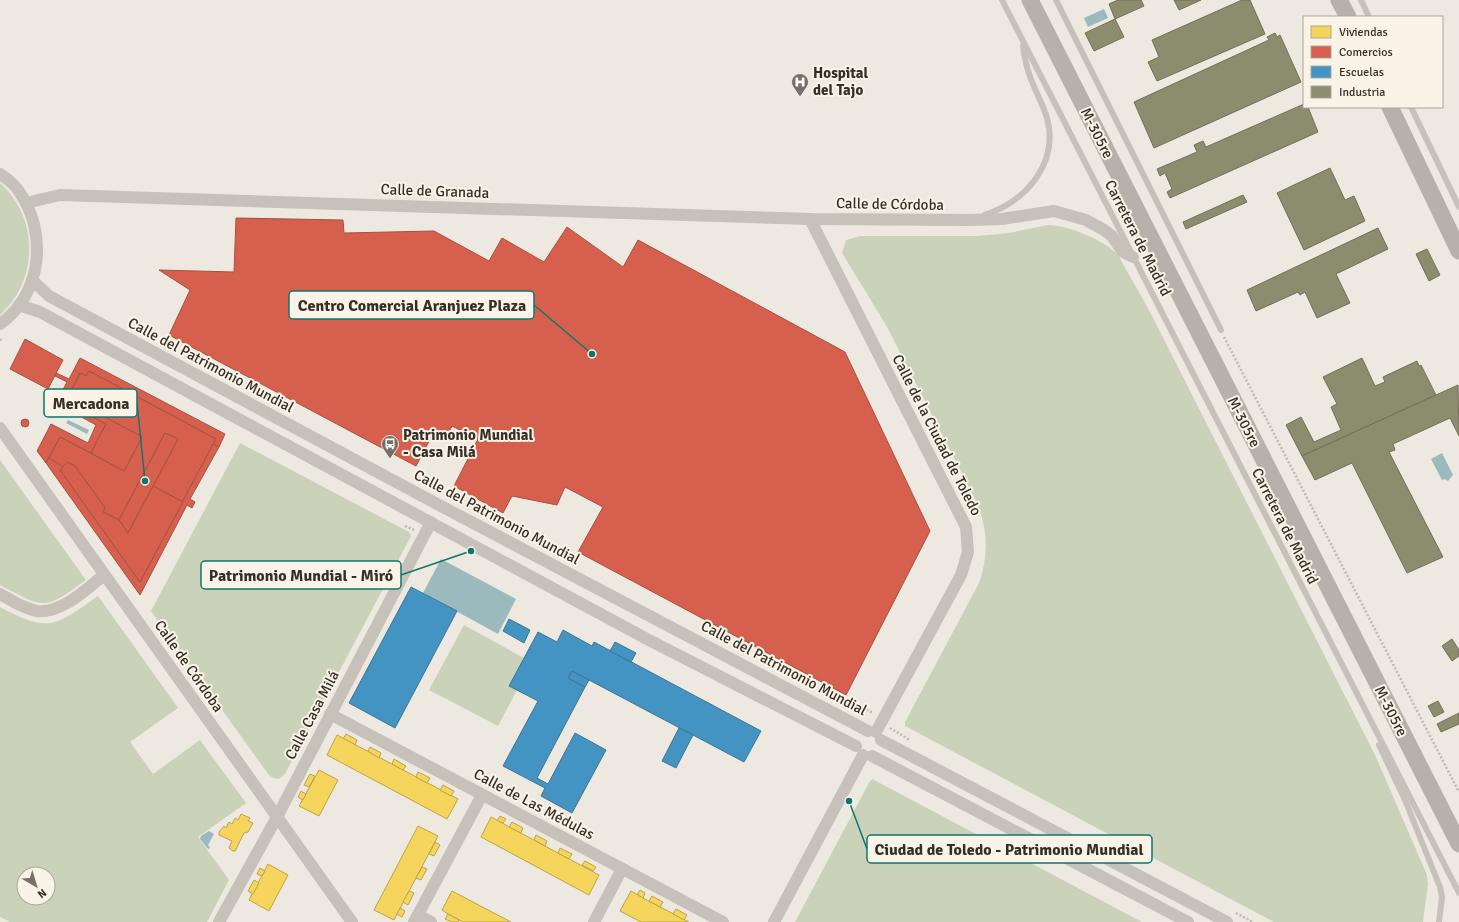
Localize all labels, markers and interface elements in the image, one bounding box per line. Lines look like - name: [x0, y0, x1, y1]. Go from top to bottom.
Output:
- legend: [1303, 16, 1443, 108]
- text: Viviendas: [1339, 25, 1388, 40]
- text: Comercios: [1339, 45, 1393, 60]
- place label: Hospital del Tajo: [813, 64, 869, 99]
- text: Escuelas: [1339, 65, 1384, 80]
- hospital icon: Hospital del Tajo: [790, 72, 810, 97]
- text: Industria: [1339, 85, 1385, 100]
- street label: M-305re: [1077, 105, 1117, 161]
- street label: Carretera de Madrid: [1101, 177, 1175, 299]
- street label: Calle de Granada: [380, 180, 490, 202]
- street label: Calle de Córdoba: [836, 194, 944, 214]
- callout: Centro Comercial Aranjuez Plaza: [289, 291, 534, 319]
- text: Centro Comercial Aranjuez Plaza: [298, 296, 526, 316]
- street label: Calle del Patrimonio Mundial: [125, 314, 297, 416]
- street label: Calle de la Ciudad de Toledo: [889, 352, 986, 519]
- callout: Mercadona: [44, 389, 137, 417]
- text: Mercadona: [52, 394, 130, 414]
- street label: M-305re: [1224, 394, 1264, 450]
- place label: Patrimonio Mundial - Casa Milá: [403, 426, 533, 461]
- bus stop icon: Patrimonio Mundial - Casa Milá: [380, 434, 400, 459]
- street label: Carretera de Madrid: [1248, 465, 1322, 587]
- street label: Calle del Patrimonio Mundial: [411, 466, 583, 568]
- callout: Patrimonio Mundial - Miró: [201, 561, 401, 589]
- text: Patrimonio Mundial - Miró: [209, 566, 393, 586]
- street label: Calle de Córdoba: [151, 617, 227, 715]
- street label: Calle del Patrimonio Mundial: [698, 617, 870, 719]
- street label: Calle Casa Milá: [281, 667, 343, 763]
- street label: M-305re: [1371, 683, 1411, 739]
- street label: Calle de Las Médulas: [471, 765, 598, 844]
- callout: Ciudad de Toledo - Patrimonio Mundial: [867, 835, 1152, 863]
- text: Ciudad de Toledo - Patrimonio Mundial: [875, 840, 1143, 860]
- north arrow: [16, 866, 56, 906]
- text: N: [35, 886, 49, 901]

